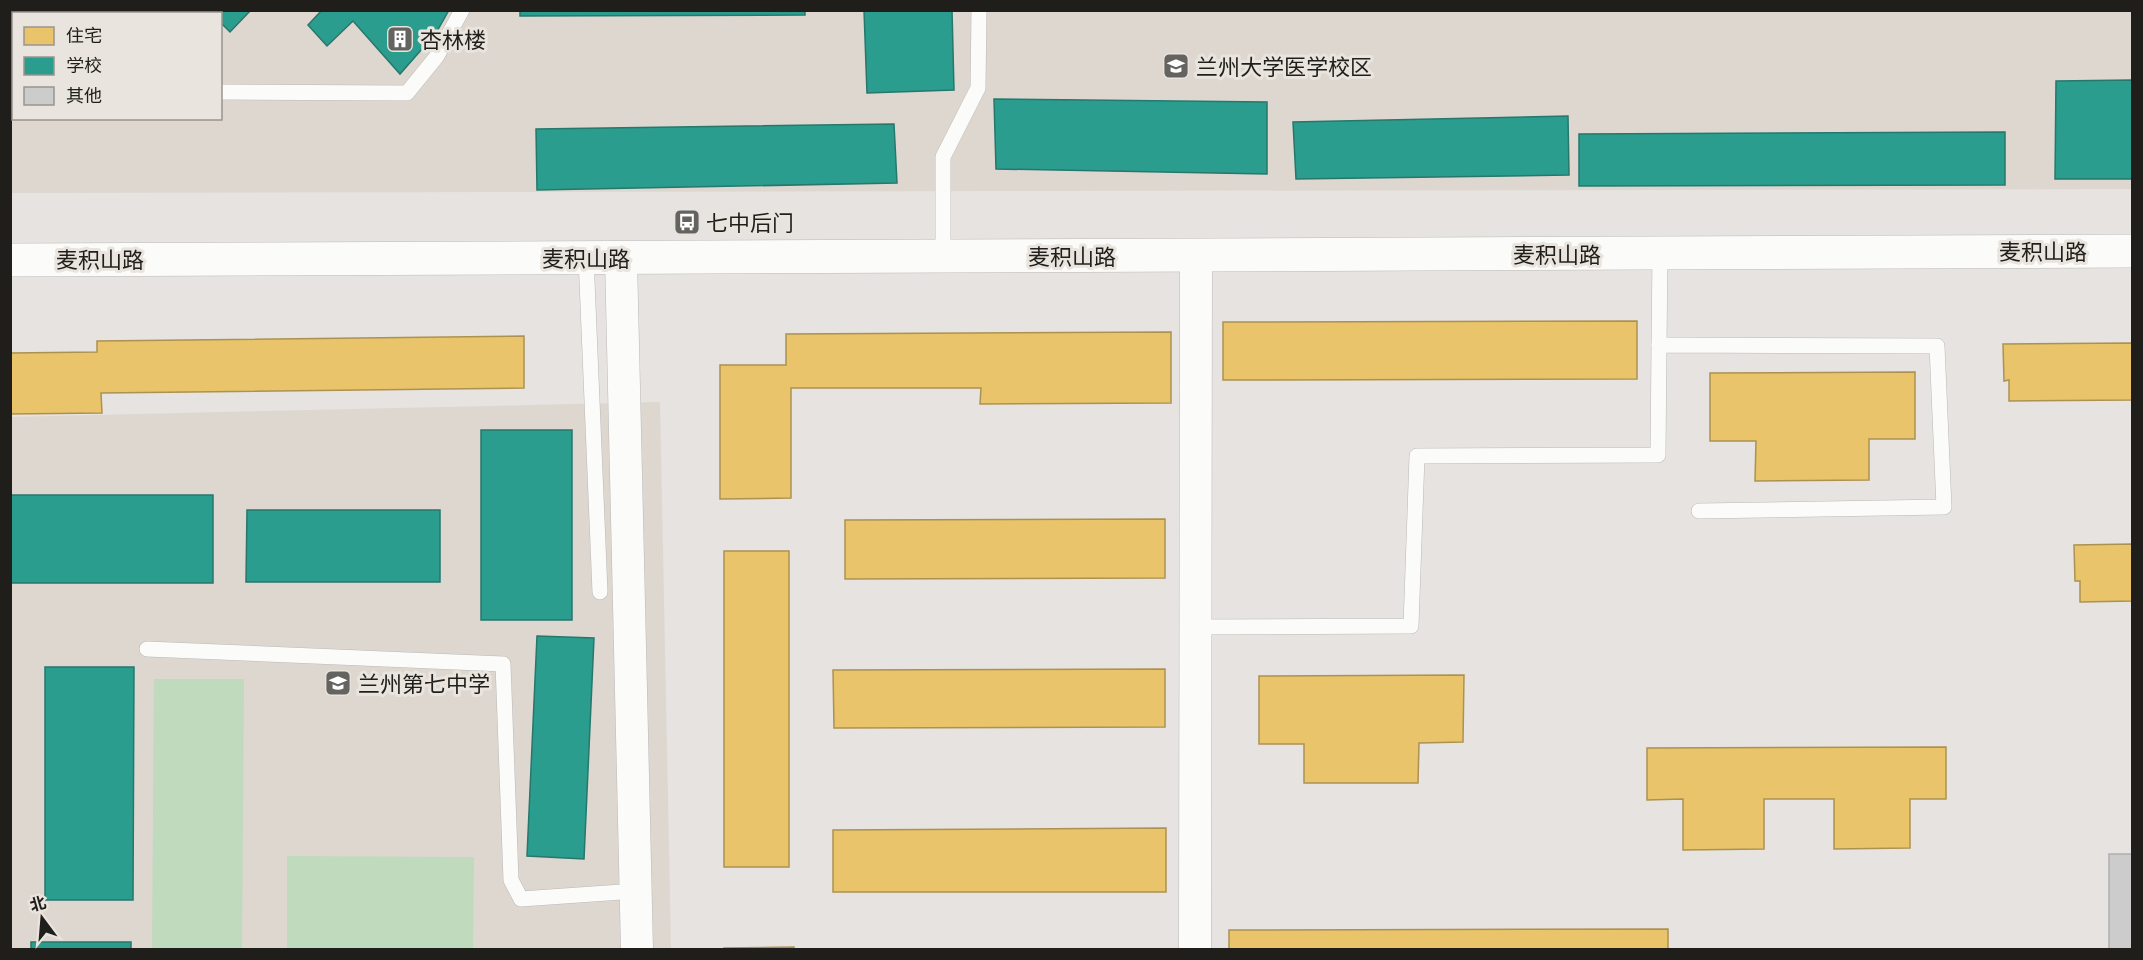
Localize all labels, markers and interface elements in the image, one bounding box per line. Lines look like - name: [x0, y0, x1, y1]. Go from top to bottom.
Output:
- legend: [12, 12, 222, 120]
- text: 住宅: [66, 24, 102, 46]
- building icon: 杏林楼: [385, 24, 415, 54]
- place label: 杏林楼: [420, 26, 486, 53]
- school or university icon: 兰州大学医学校区: [1161, 51, 1191, 81]
- place label: 兰州大学医学校区: [1196, 53, 1372, 80]
- text: 学校: [66, 54, 102, 76]
- text: 其他: [66, 84, 102, 106]
- bus stop icon: 七中后门: [672, 207, 702, 237]
- place label: 七中后门: [706, 209, 794, 236]
- street label: 麦积山路: [1999, 238, 2087, 265]
- street label: 麦积山路: [1513, 241, 1601, 268]
- street label: 麦积山路: [1028, 243, 1116, 270]
- street label: 麦积山路: [542, 245, 630, 272]
- street label: 麦积山路: [56, 246, 144, 273]
- school or university icon: 兰州第七中学: [323, 668, 353, 698]
- place label: 兰州第七中学: [358, 670, 490, 697]
- north arrow: [12, 888, 72, 948]
- text: 北: [27, 892, 48, 914]

